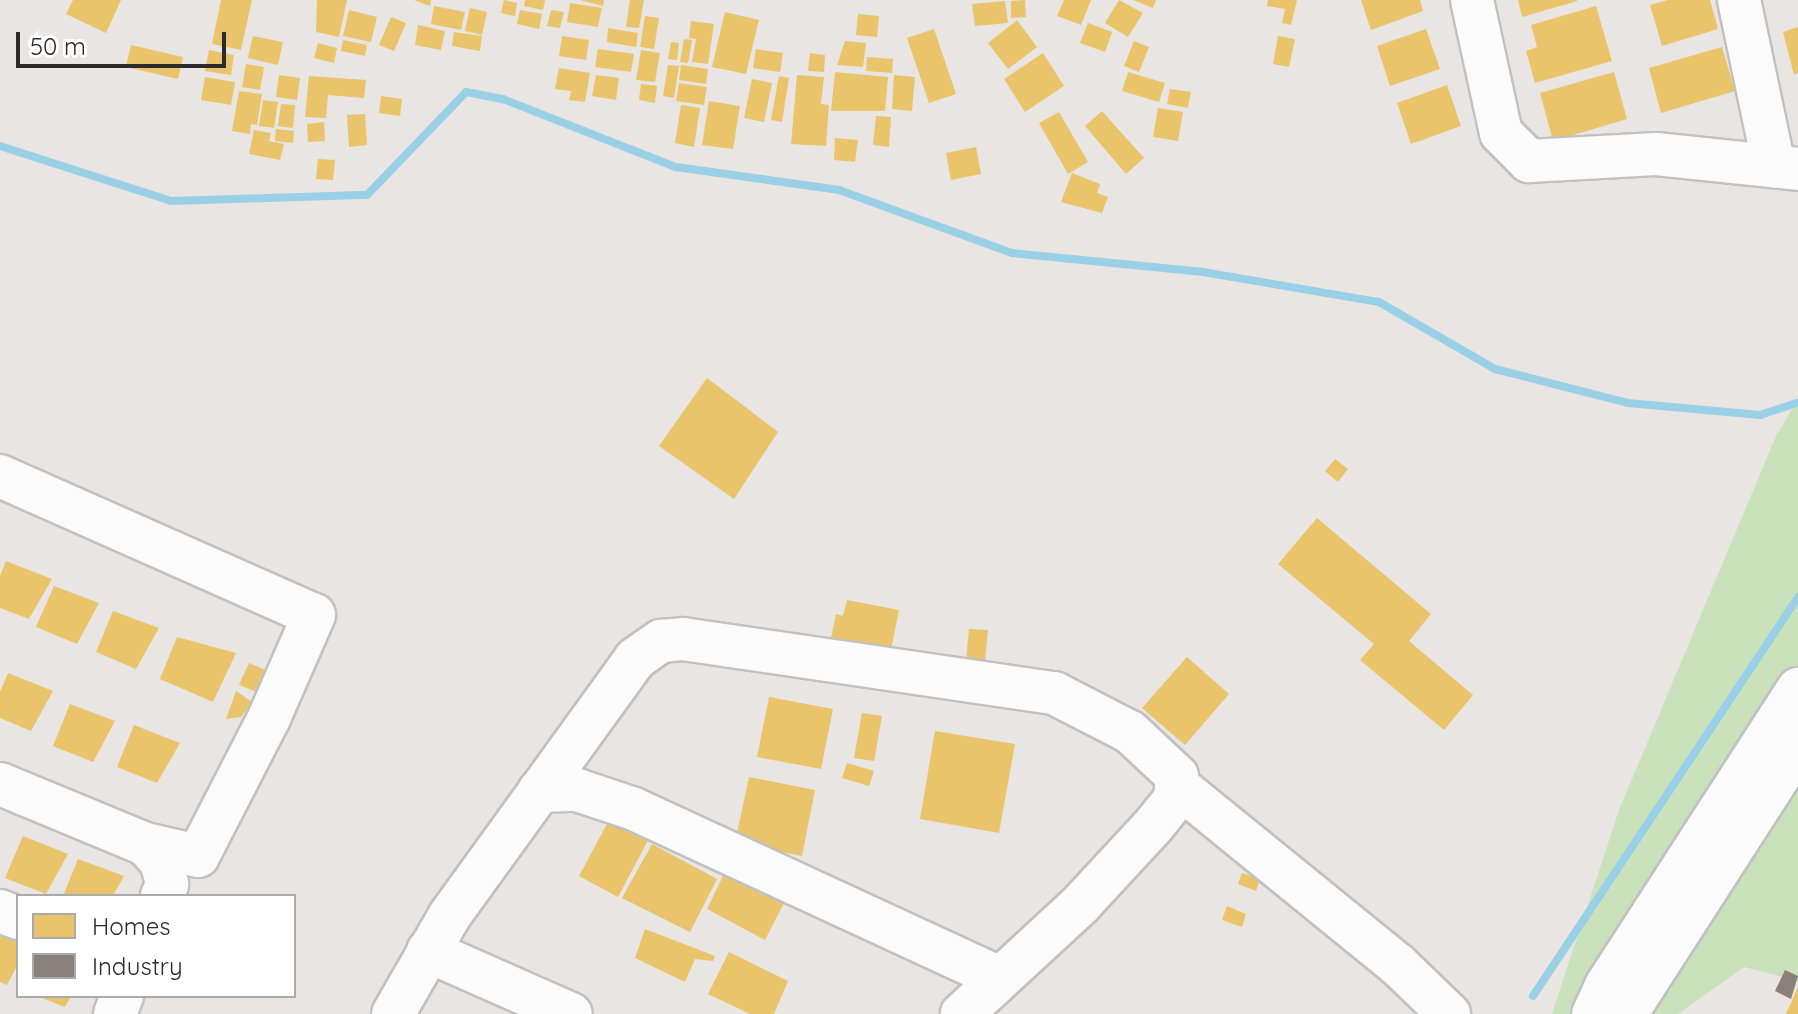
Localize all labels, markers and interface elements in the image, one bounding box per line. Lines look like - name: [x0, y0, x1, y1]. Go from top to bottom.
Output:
- scale bar: [20, 16, 230, 66]
- text: 50 m: [30, 31, 86, 61]
- legend: [16, 894, 296, 998]
- text: Homes: [92, 911, 170, 941]
- text: Industry: [92, 951, 183, 981]

